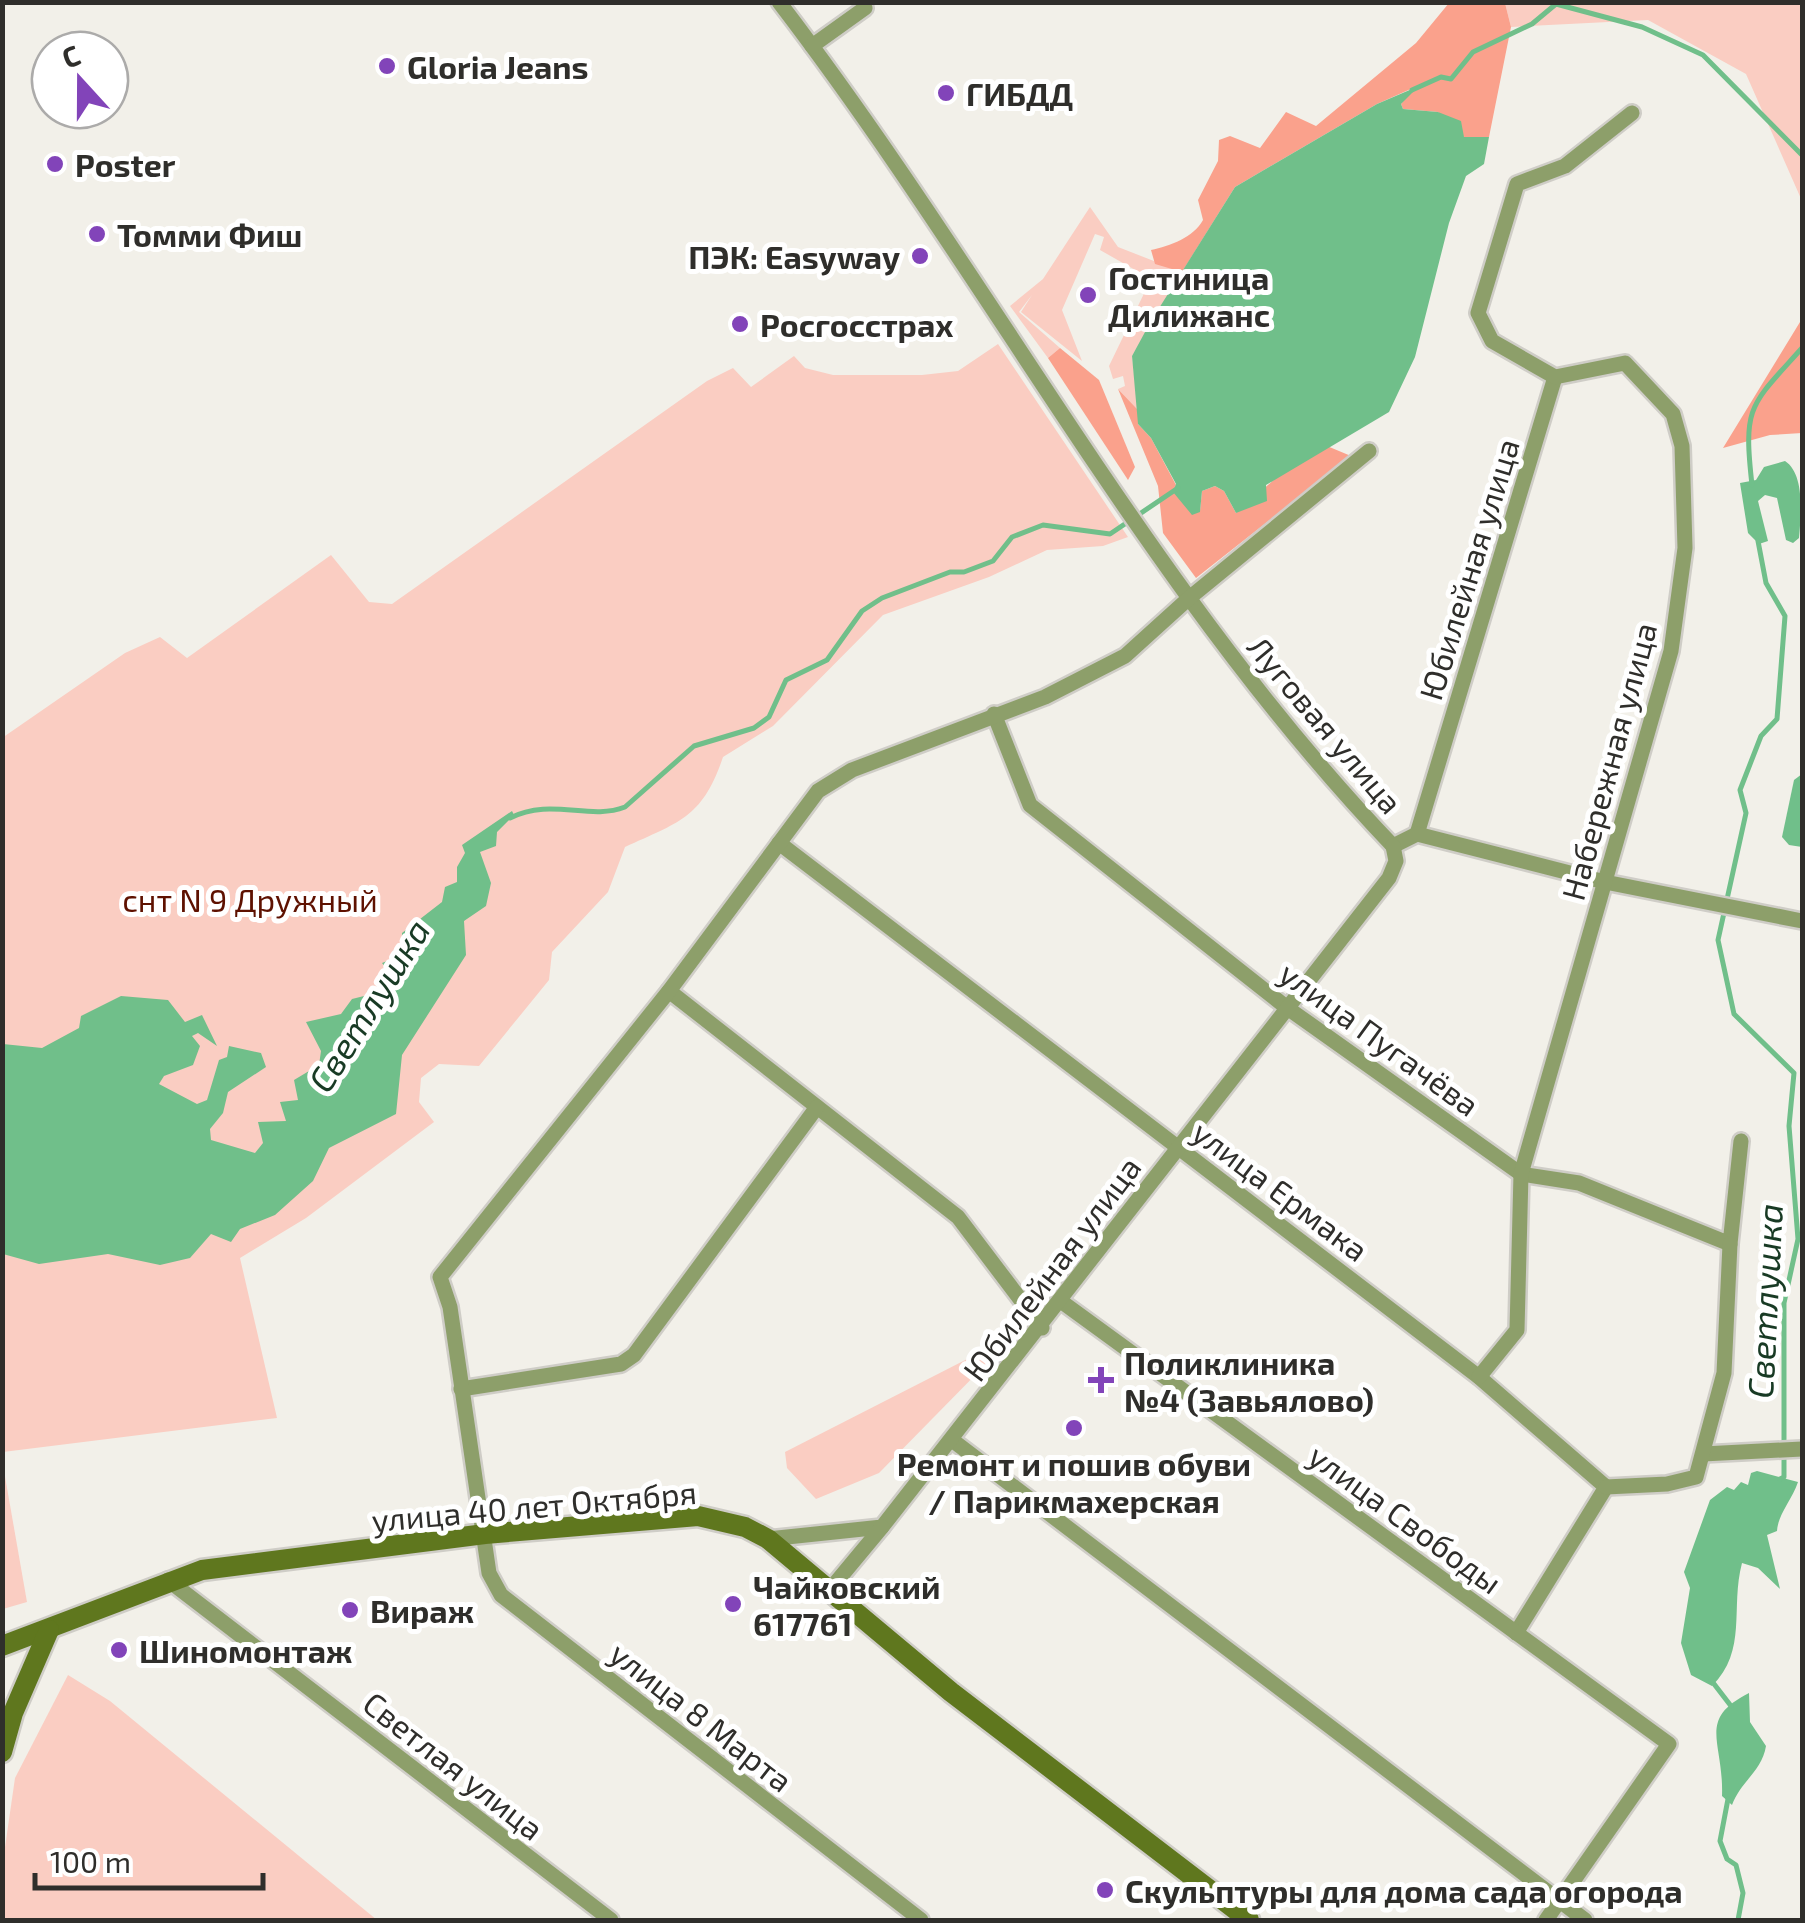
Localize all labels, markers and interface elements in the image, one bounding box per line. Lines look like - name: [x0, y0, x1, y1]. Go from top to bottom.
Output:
- north arrow: [30, 30, 130, 130]
- text: С: [57, 37, 84, 75]
- place label: Gloria Jeans: [407, 47, 589, 85]
- marker: Gloria Jeans: [376, 55, 398, 77]
- place label: ГИБДД: [966, 74, 1073, 112]
- marker: ГИБДД: [935, 82, 957, 104]
- place label: Poster: [75, 145, 176, 183]
- marker: Poster: [44, 153, 66, 175]
- place label: Томми Фиш: [117, 215, 302, 253]
- marker: Томми Фиш: [86, 223, 108, 245]
- place label: ПЭК: Easyway: [688, 237, 900, 276]
- marker: ПЭК: Easyway: [909, 245, 931, 267]
- place label: Гостиница Дилижанс: [1108, 258, 1270, 333]
- marker: Гостиница Дилижанс: [1077, 284, 1099, 306]
- place label: Росгосстрах: [760, 305, 953, 343]
- marker: Росгосстрах: [729, 313, 751, 335]
- street label: Юбилейная улица: [1410, 434, 1527, 704]
- street label: Набережная улица: [1553, 618, 1664, 904]
- street label: Луговая улица: [1240, 628, 1411, 821]
- park label: снт N 9 Дружный: [122, 880, 378, 919]
- water label: Светлушка: [298, 911, 438, 1099]
- street label: улица Пугачёва: [1272, 953, 1487, 1124]
- street label: улица Ермака: [1185, 1112, 1376, 1269]
- street label: Юбилейная улица: [954, 1148, 1149, 1388]
- water label: Светлушка: [1738, 1202, 1790, 1400]
- place label: Поликлиника №4 (Завьялово): [1124, 1343, 1374, 1418]
- marker: Поликлиника №4 (Завьялово): [1088, 1367, 1114, 1393]
- marker: Ремонт и пошив обуви / Парикмахерская: [1063, 1417, 1085, 1439]
- street label: улица Свободы: [1302, 1435, 1510, 1601]
- place label: Ремонт и пошив обуви / Парикмахерская: [897, 1444, 1251, 1519]
- street label: улица 40 лет Октября: [370, 1472, 698, 1539]
- place label: Чайковский 617761: [753, 1567, 941, 1642]
- place label: Вираж: [370, 1591, 474, 1629]
- marker: Чайковский 617761: [722, 1593, 744, 1615]
- marker: Вираж: [339, 1599, 361, 1621]
- place label: Шиномонтаж: [139, 1631, 352, 1669]
- street label: улица 8 Марта: [603, 1633, 801, 1800]
- marker: Шиномонтаж: [108, 1639, 130, 1661]
- street label: Светлая улица: [356, 1683, 552, 1848]
- scale bar: [35, 1828, 262, 1890]
- text: 100 m: [50, 1843, 131, 1879]
- place label: Скульптуры для дома сада огорода: [1125, 1871, 1683, 1910]
- marker: Скульптуры для дома сада огорода: [1094, 1879, 1116, 1901]

